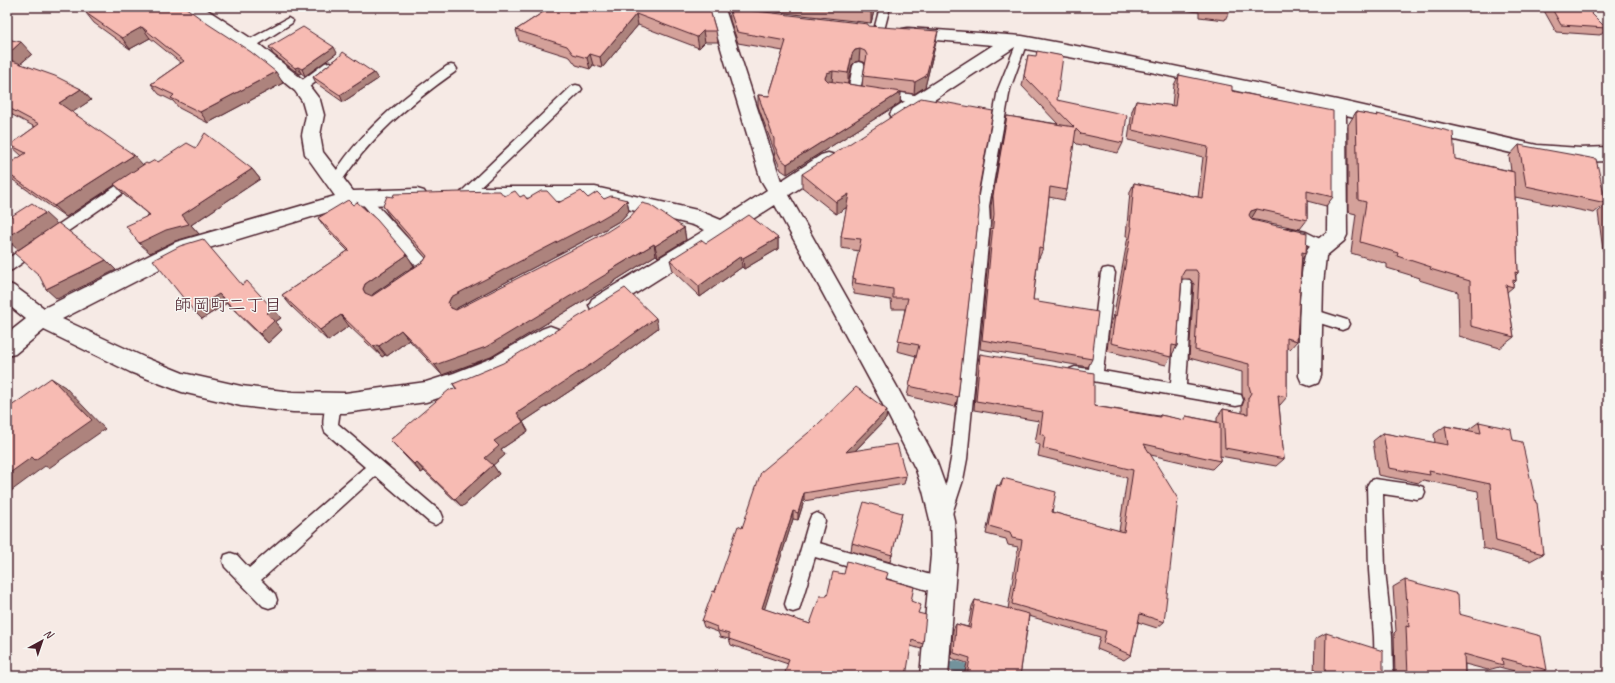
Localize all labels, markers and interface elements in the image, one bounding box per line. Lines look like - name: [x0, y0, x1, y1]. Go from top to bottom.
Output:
- district label: 師岡町二丁目: [174, 294, 282, 316]
- north arrow: [22, 621, 62, 661]
- text: N: [41, 626, 57, 642]

